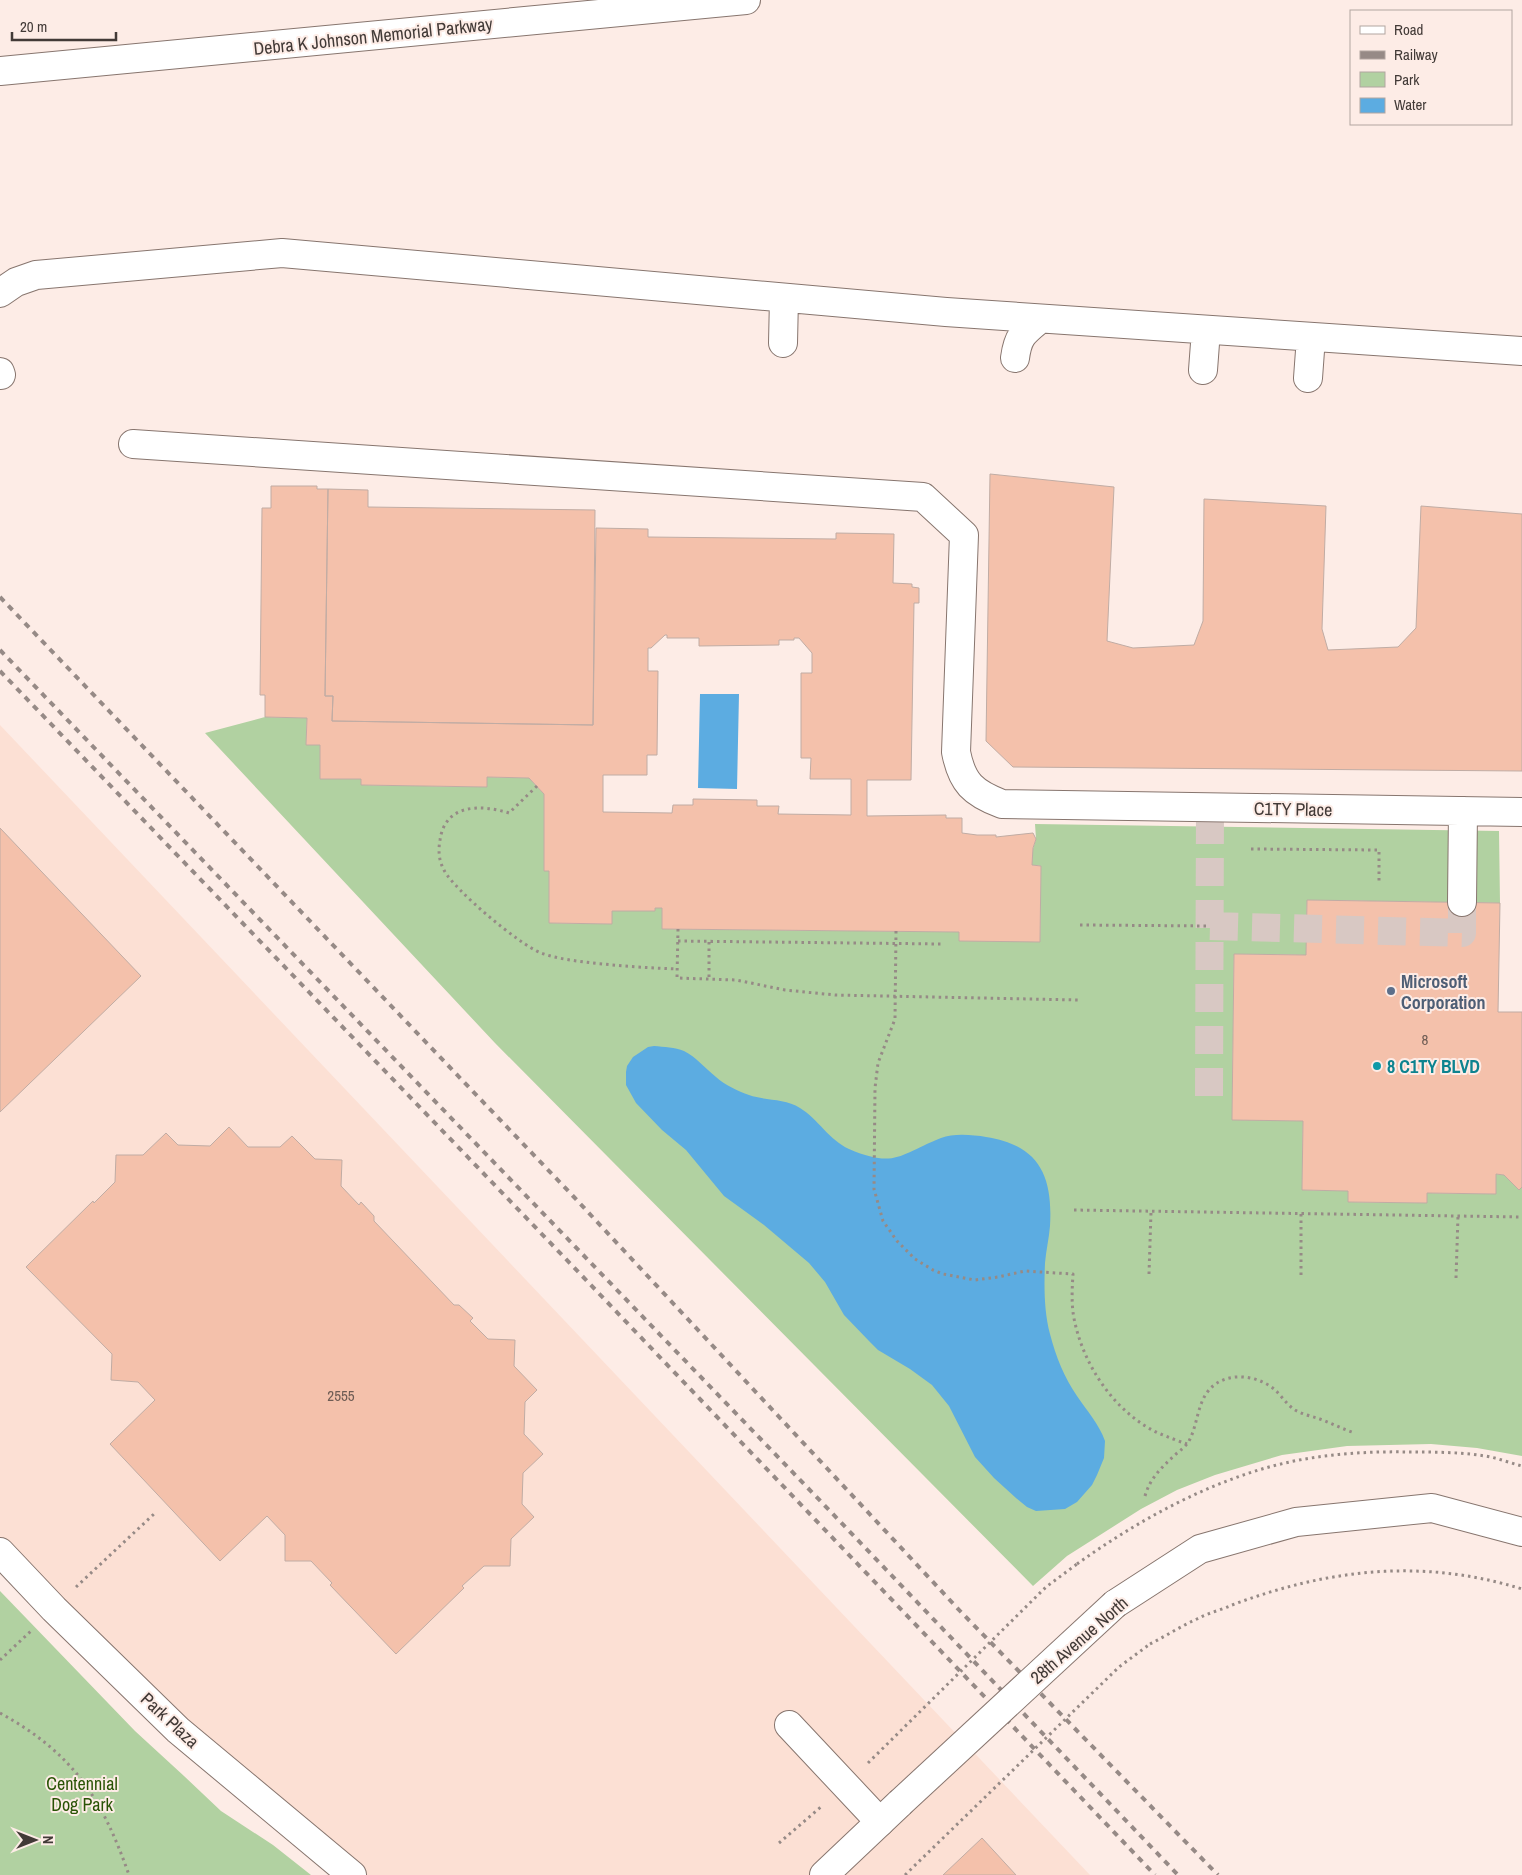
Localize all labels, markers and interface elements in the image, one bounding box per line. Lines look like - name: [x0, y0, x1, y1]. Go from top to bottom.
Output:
- scale bar: [12, 10, 116, 42]
- legend: [1350, 10, 1512, 125]
- street label: Debra K Johnson Memorial Parkway: [252, 11, 494, 61]
- text: 20 m: [20, 16, 47, 37]
- text: Road: [1394, 19, 1423, 40]
- text: Railway: [1394, 44, 1439, 65]
- text: Park: [1394, 69, 1420, 90]
- text: Water: [1394, 94, 1426, 115]
- street label: C1TY Place: [1254, 796, 1332, 822]
- place label: Microsoft Corporation: [1401, 969, 1485, 1015]
- marker: Microsoft Corporation: [1385, 985, 1397, 997]
- house number: 8: [1422, 1029, 1429, 1050]
- place label: 8 C1TY BLVD: [1387, 1054, 1480, 1079]
- marker: 8 C1TY BLVD: [1371, 1060, 1383, 1072]
- house number: 2555: [327, 1385, 355, 1406]
- street label: 28th Avenue North: [1025, 1591, 1133, 1689]
- street label: Park Plaza: [135, 1687, 205, 1753]
- park label: Centennial Dog Park: [46, 1771, 118, 1817]
- north arrow: [10, 1815, 60, 1865]
- text: N: [39, 1836, 57, 1844]

